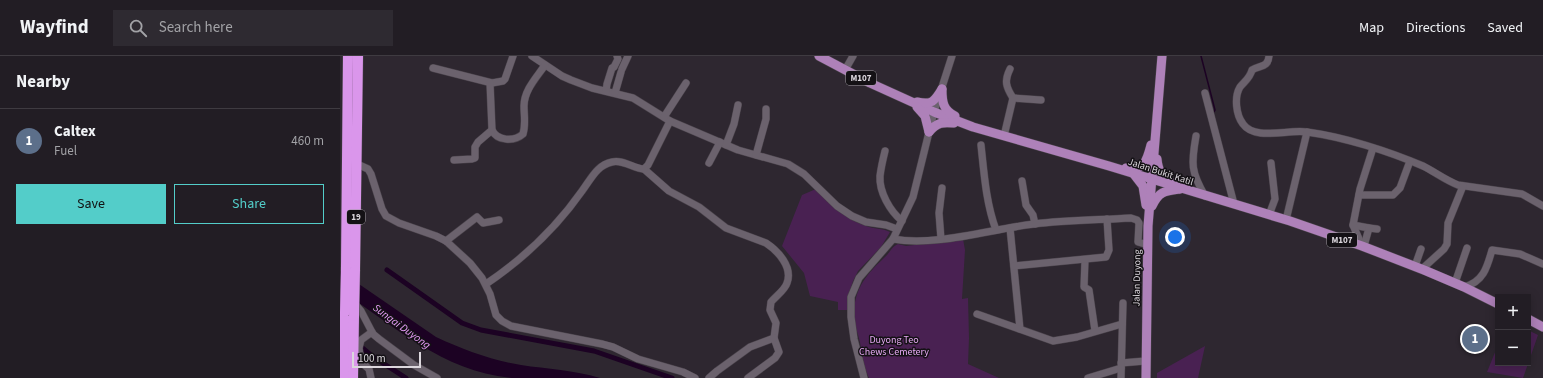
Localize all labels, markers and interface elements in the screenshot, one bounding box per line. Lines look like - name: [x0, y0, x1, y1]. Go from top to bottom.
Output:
- search box: [113, 10, 393, 46]
- text: Wayfind: [20, 14, 89, 41]
- icon: search: [127, 17, 149, 39]
- text: Search here: [159, 17, 233, 38]
- text: Map: [1359, 18, 1384, 38]
- text: Directions: [1406, 18, 1465, 38]
- text: Saved: [1487, 18, 1523, 38]
- text: Nearby: [16, 70, 70, 94]
- road number: M107: [846, 71, 876, 85]
- text: Caltex: [54, 121, 96, 142]
- text: 1: [26, 132, 32, 150]
- text: 460 m: [291, 132, 324, 150]
- text: Fuel: [54, 142, 77, 160]
- street label: Jalan Bukit Katil: [1126, 155, 1196, 189]
- button: Save: [16, 184, 166, 224]
- button: Share: [174, 184, 324, 224]
- road number: 19: [347, 210, 365, 224]
- your location: [1165, 227, 1185, 247]
- road number: M107: [1327, 233, 1357, 247]
- street label: Jalan Duyong: [1130, 249, 1144, 307]
- map controls: [1495, 294, 1531, 366]
- button: +: [1495, 294, 1531, 330]
- water label: Sungai Duyong: [370, 300, 434, 353]
- pin: 1: [1462, 324, 1488, 354]
- button: −: [1495, 330, 1531, 366]
- park label: Duyong Teo Chews Cemetery: [859, 333, 929, 359]
- scale bar: [352, 350, 421, 369]
- text: 100 m: [358, 351, 386, 366]

